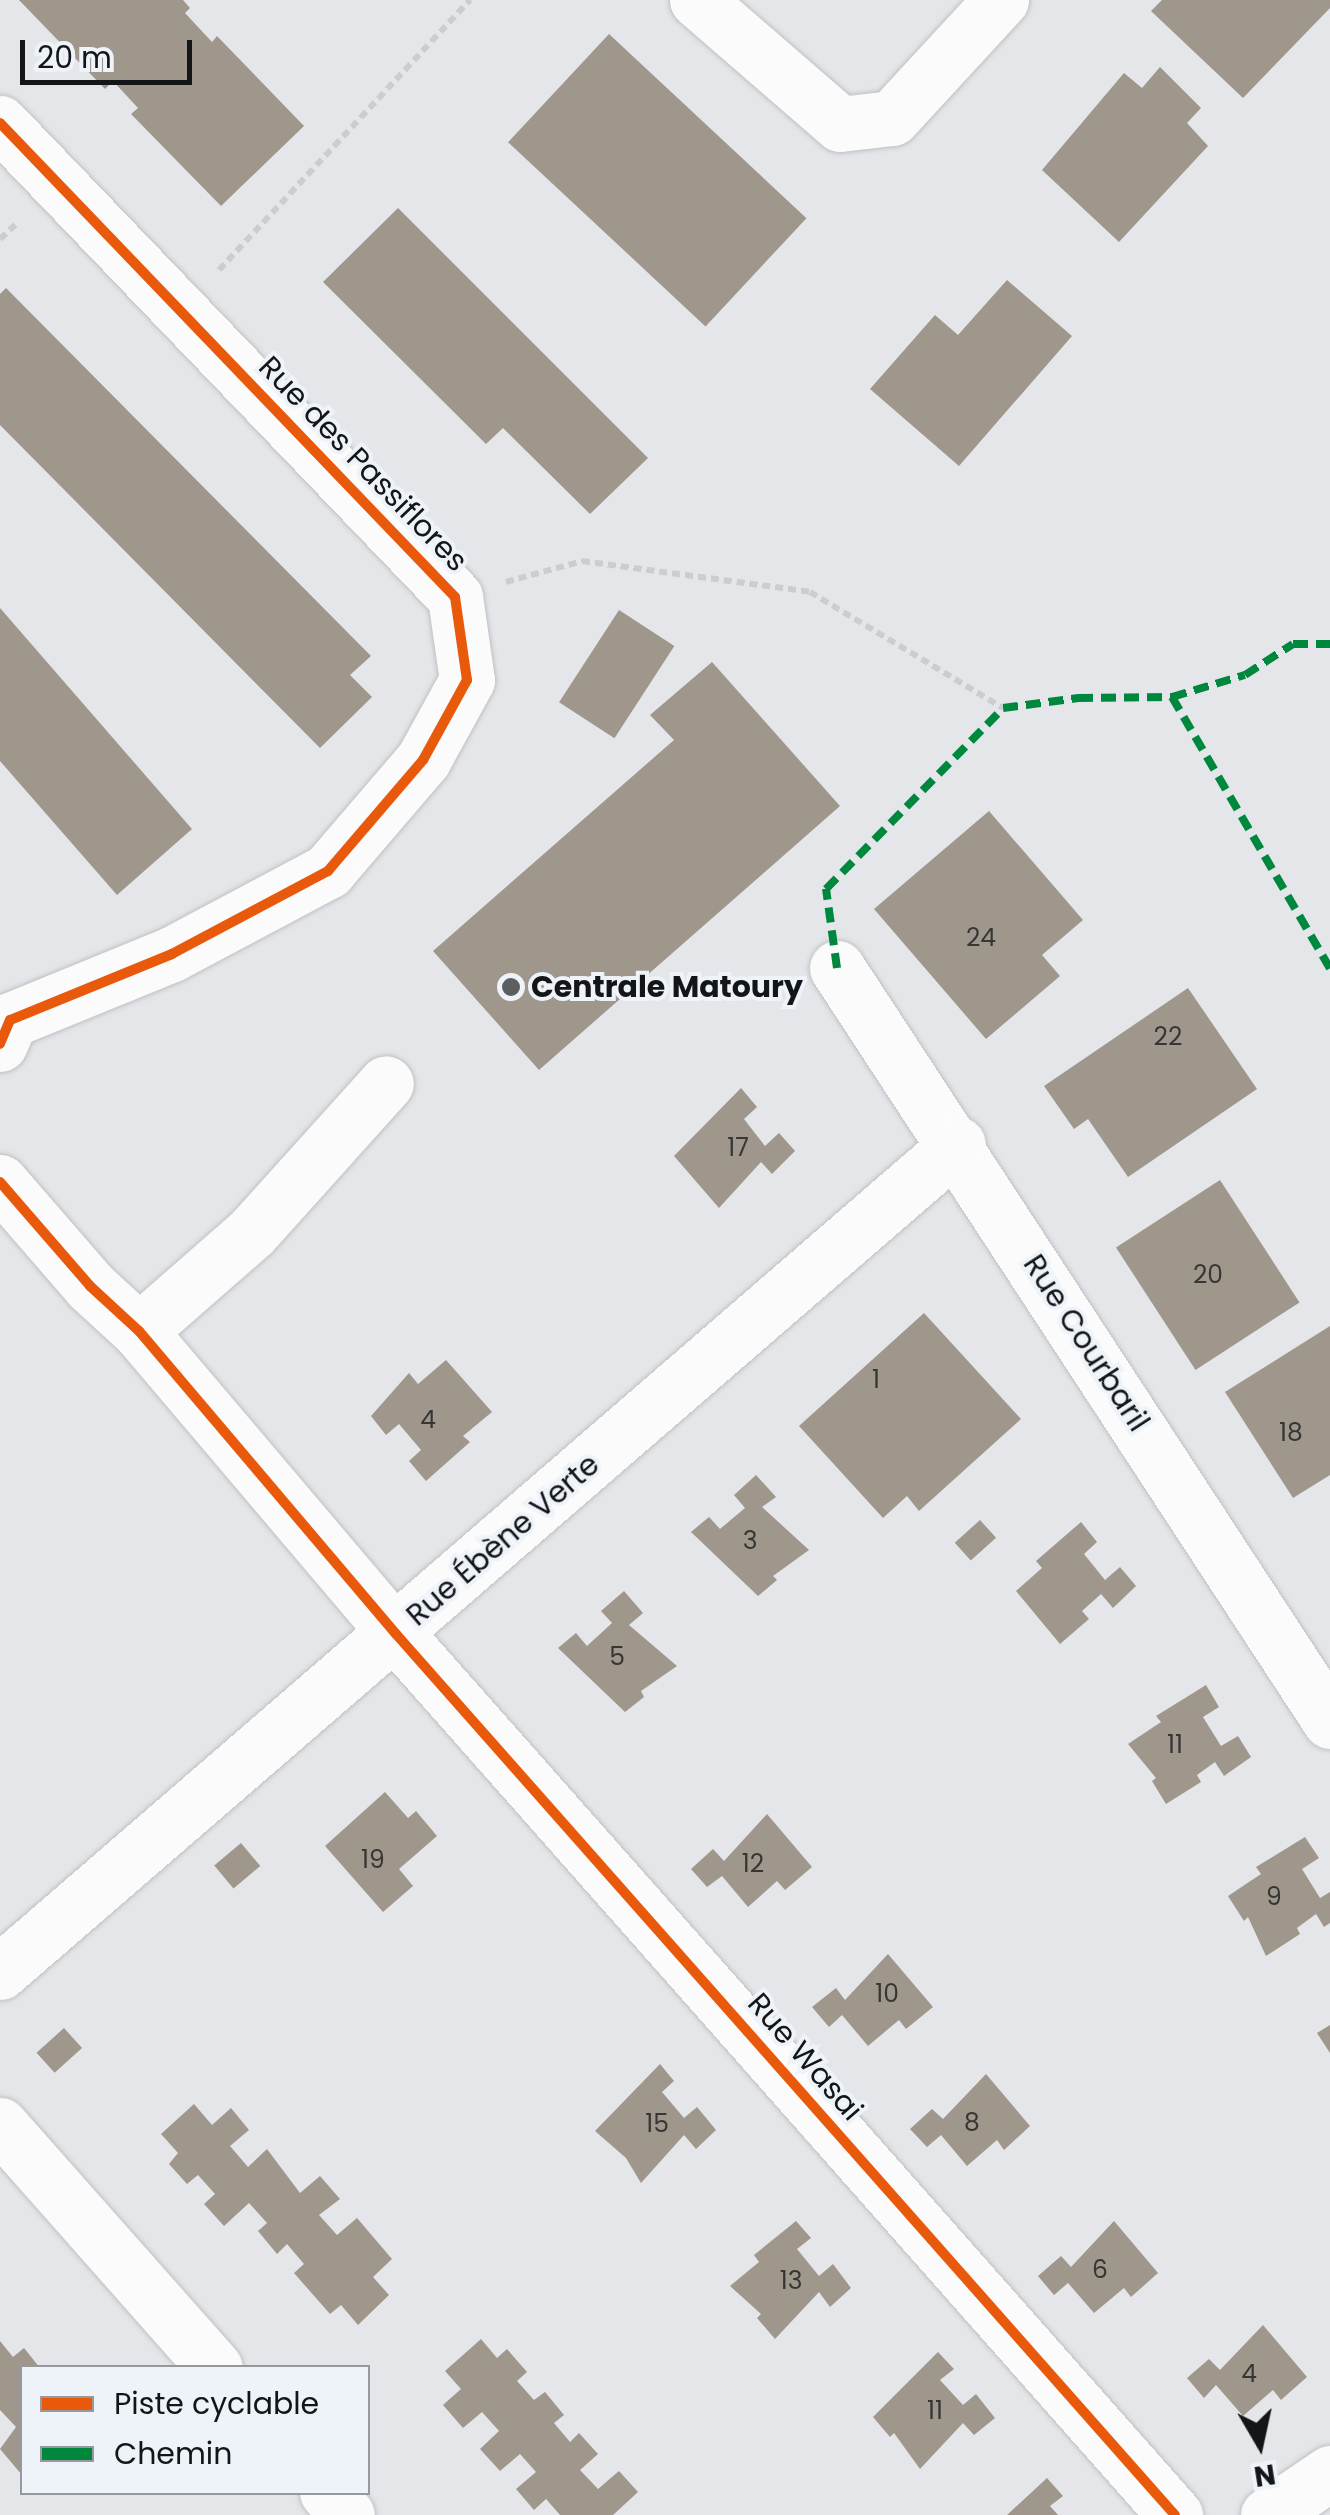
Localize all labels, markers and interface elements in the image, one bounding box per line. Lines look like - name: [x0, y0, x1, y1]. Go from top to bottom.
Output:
- scale bar: [25, 20, 198, 82]
- text: 20 m: [37, 36, 112, 79]
- street label: Rue des Passiflores: [251, 349, 475, 579]
- house number: 24: [966, 923, 996, 953]
- place label: Centrale Matoury: [531, 969, 803, 1005]
- marker: Centrale Matoury: [500, 976, 522, 998]
- house number: 22: [1154, 1022, 1182, 1052]
- house number: 17: [727, 1133, 749, 1163]
- street label: Rue Courbaril: [1016, 1248, 1156, 1438]
- house number: 20: [1193, 1260, 1223, 1290]
- house number: 1: [872, 1365, 880, 1395]
- house number: 4: [420, 1405, 436, 1435]
- house number: 18: [1279, 1418, 1303, 1448]
- street label: Rue Ébène Verte: [399, 1446, 607, 1634]
- house number: 3: [743, 1526, 757, 1556]
- house number: 5: [609, 1642, 625, 1672]
- house number: 11: [1167, 1730, 1183, 1760]
- house number: 19: [361, 1845, 385, 1875]
- house number: 12: [742, 1849, 764, 1879]
- house number: 9: [1266, 1882, 1282, 1912]
- house number: 10: [875, 1979, 899, 2009]
- street label: Rue Wasai: [740, 1986, 870, 2128]
- house number: 8: [964, 2108, 980, 2138]
- house number: 15: [645, 2109, 669, 2139]
- house number: 6: [1092, 2255, 1108, 2285]
- house number: 13: [780, 2266, 802, 2296]
- house number: 4: [1241, 2359, 1257, 2389]
- legend: [20, 2365, 370, 2495]
- text: Piste cyclable: [114, 2382, 319, 2425]
- north arrow: [1210, 2395, 1310, 2495]
- house number: 11: [927, 2396, 943, 2426]
- text: Chemin: [114, 2432, 232, 2475]
- text: N: [1251, 2454, 1278, 2496]

